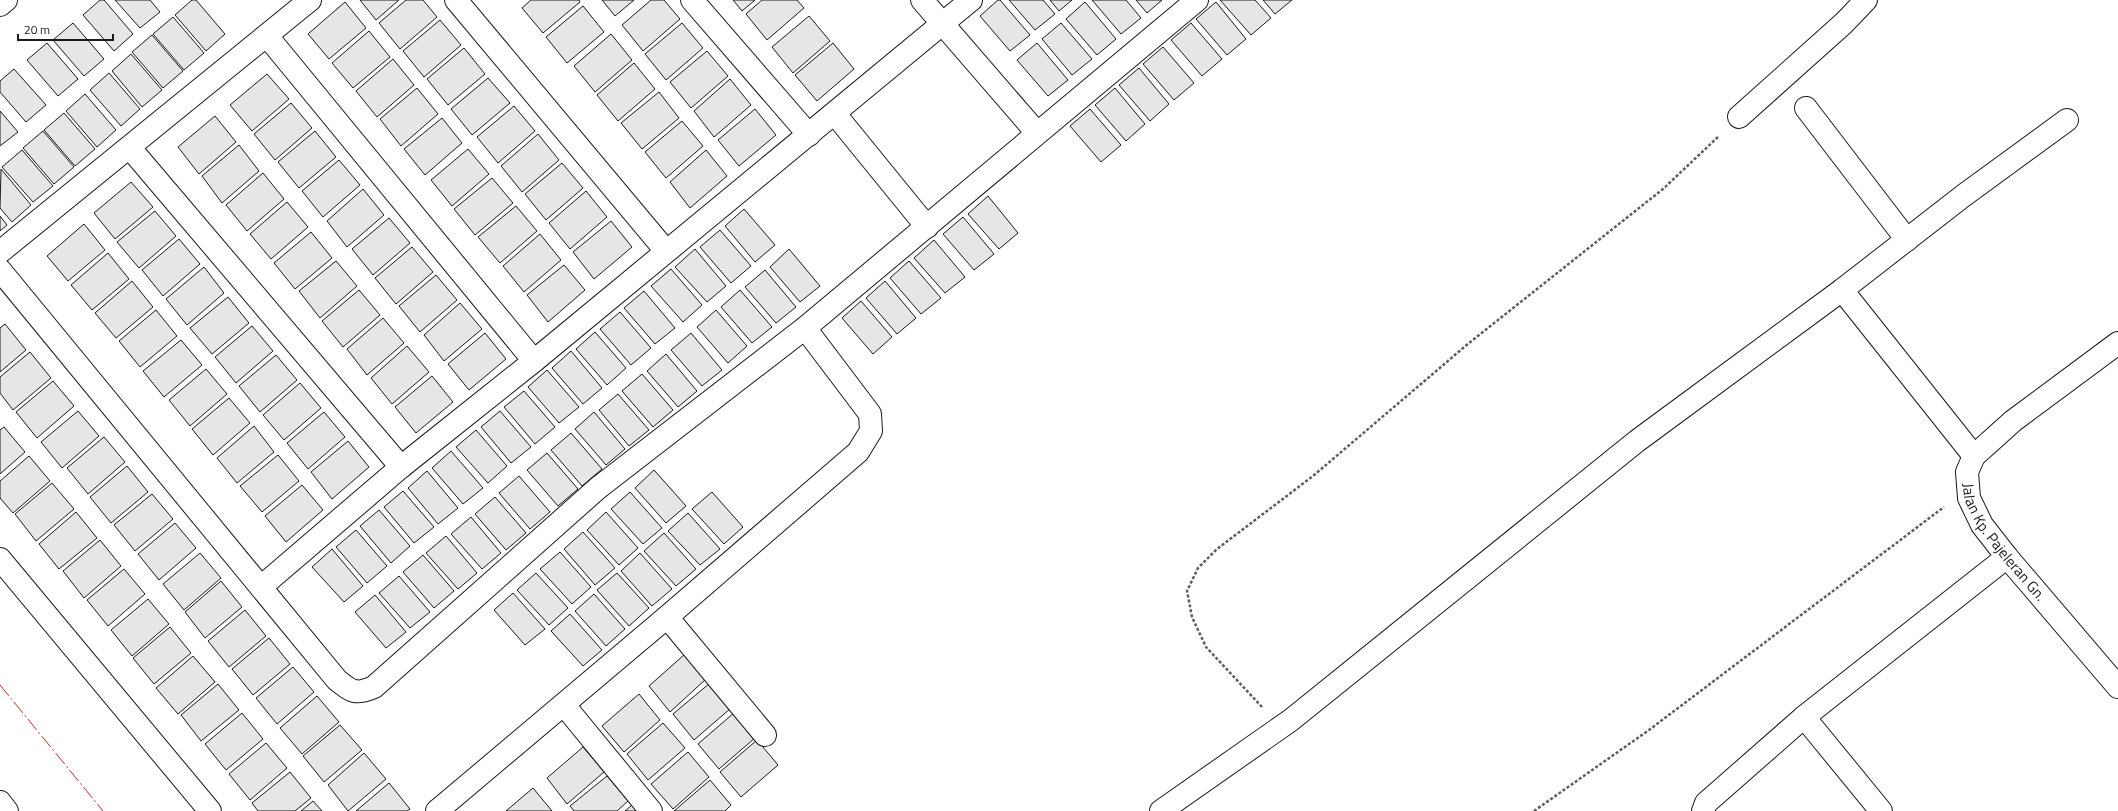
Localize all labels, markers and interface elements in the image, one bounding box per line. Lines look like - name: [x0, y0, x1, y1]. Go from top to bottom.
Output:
- scale bar: [18, 16, 113, 42]
- text: 20 m: [24, 20, 50, 39]
- street label: Jalan Kp. Pajeleran Gn.: [1957, 482, 2052, 606]

